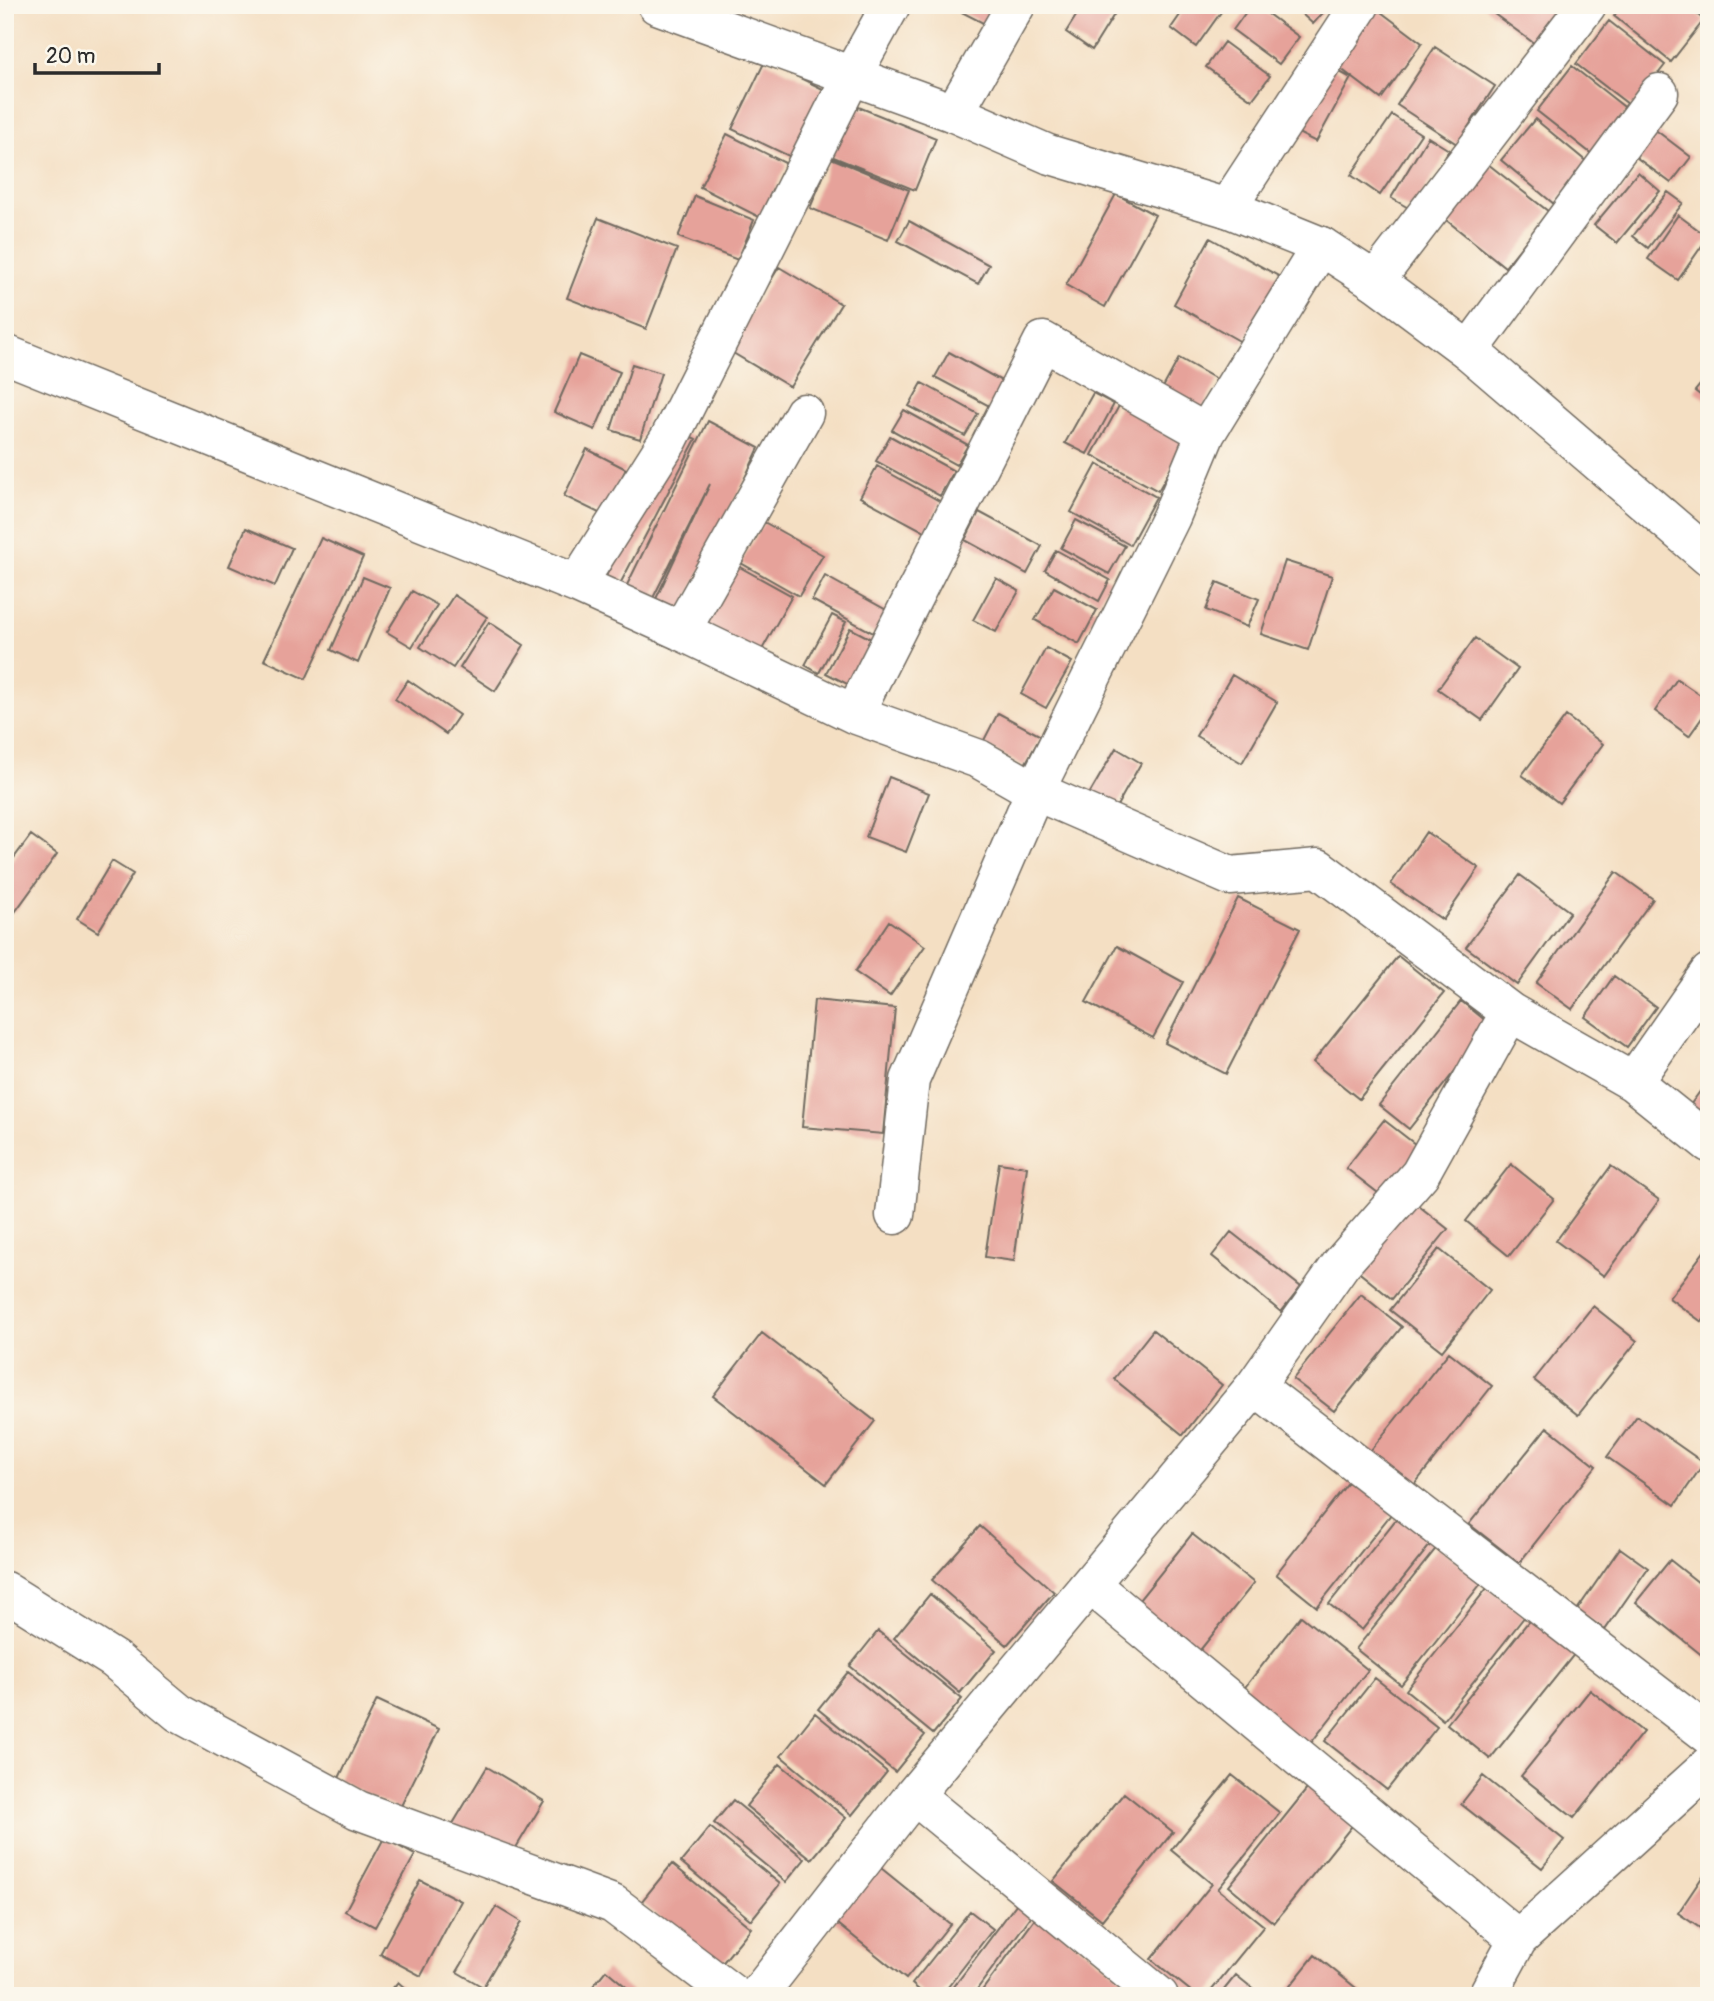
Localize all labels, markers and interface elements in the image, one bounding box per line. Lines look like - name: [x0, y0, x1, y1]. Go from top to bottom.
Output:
- scale bar: [35, 32, 159, 76]
- text: 20 m: [46, 43, 95, 70]

